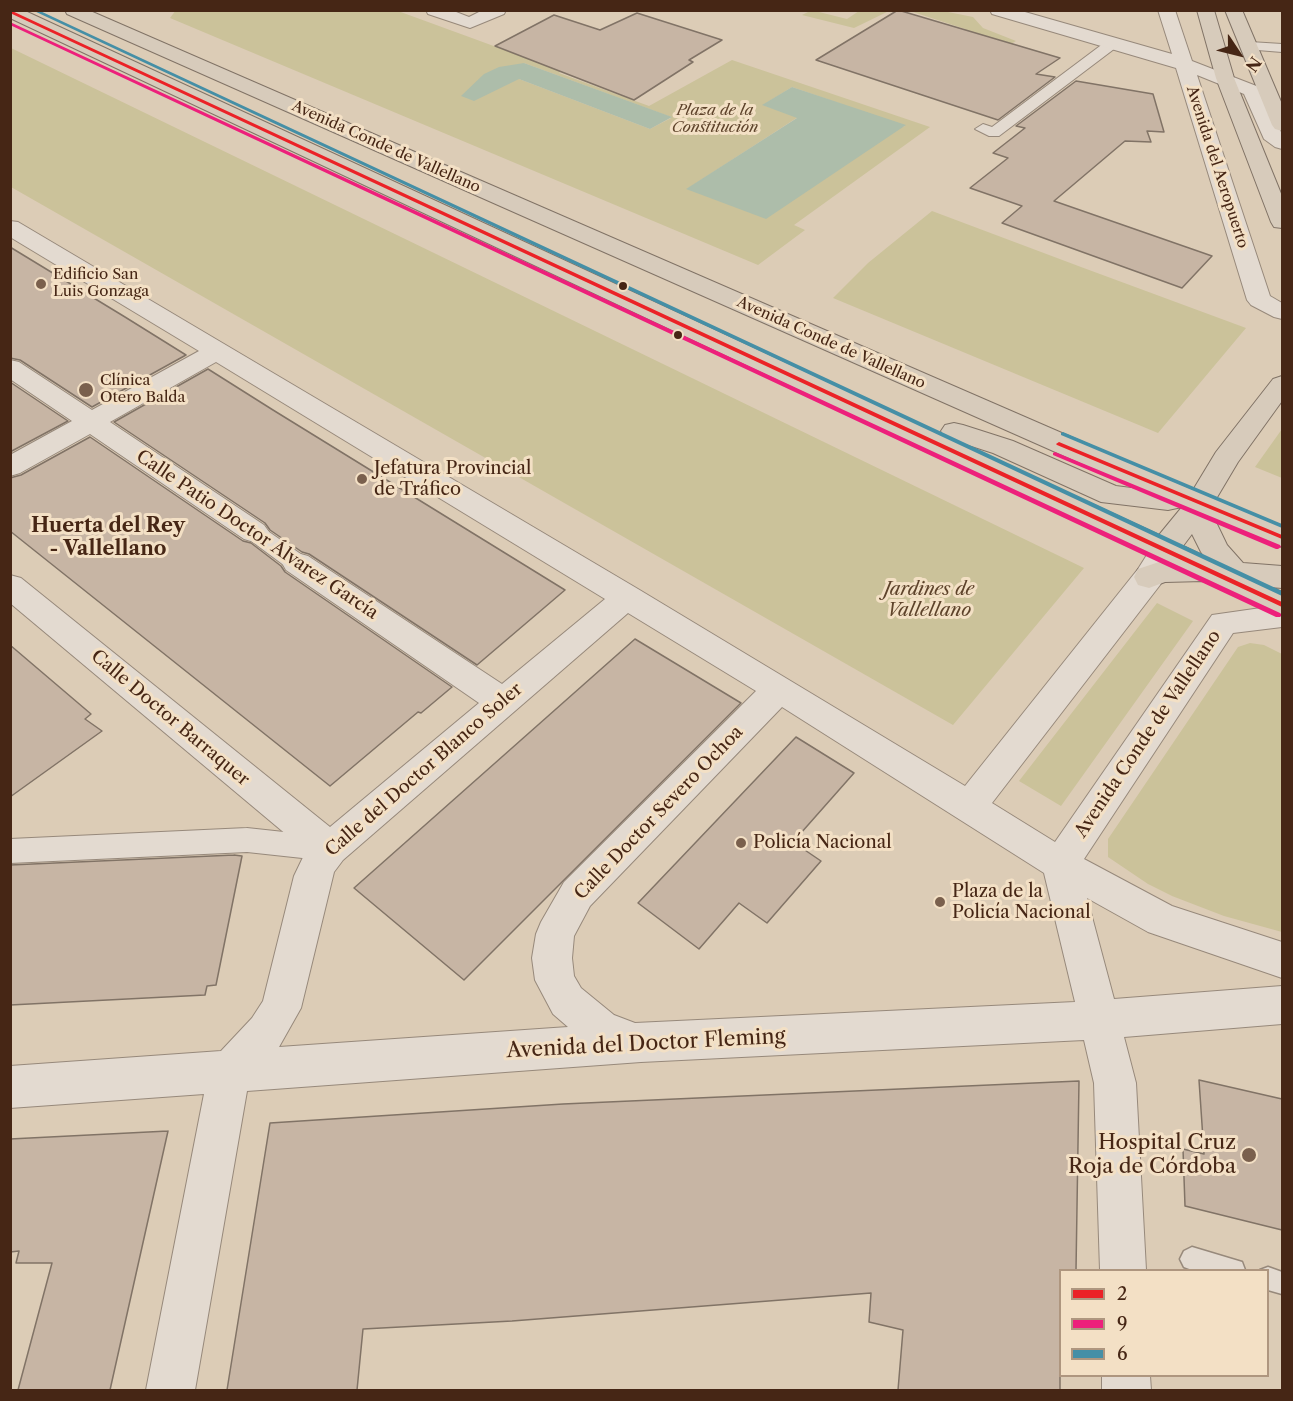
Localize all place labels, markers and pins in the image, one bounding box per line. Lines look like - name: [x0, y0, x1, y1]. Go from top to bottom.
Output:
- place label: Edificio San Luis Gonzaga: [53, 266, 149, 301]
- marker: Edificio San Luis Gonzaga: [34, 277, 48, 291]
- unlabelled marker: [617, 280, 629, 292]
- unlabelled marker: [672, 329, 684, 341]
- place label: Clínica Otero Balda: [100, 372, 185, 407]
- marker: Clínica Otero Balda: [77, 381, 95, 399]
- place label: Jefatura Provincial de Tráfico: [374, 458, 531, 500]
- marker: Jefatura Provincial de Tráfico: [355, 472, 369, 486]
- place label: Policía Nacional: [753, 832, 892, 854]
- marker: Policía Nacional: [734, 836, 748, 850]
- place label: Plaza de la Policía Nacional: [952, 881, 1091, 924]
- marker: Plaza de la Policía Nacional: [933, 895, 947, 909]
- place label: Hospital Cruz Roja de Córdoba: [1068, 1130, 1236, 1180]
- marker: Hospital Cruz Roja de Córdoba: [1240, 1146, 1258, 1164]

